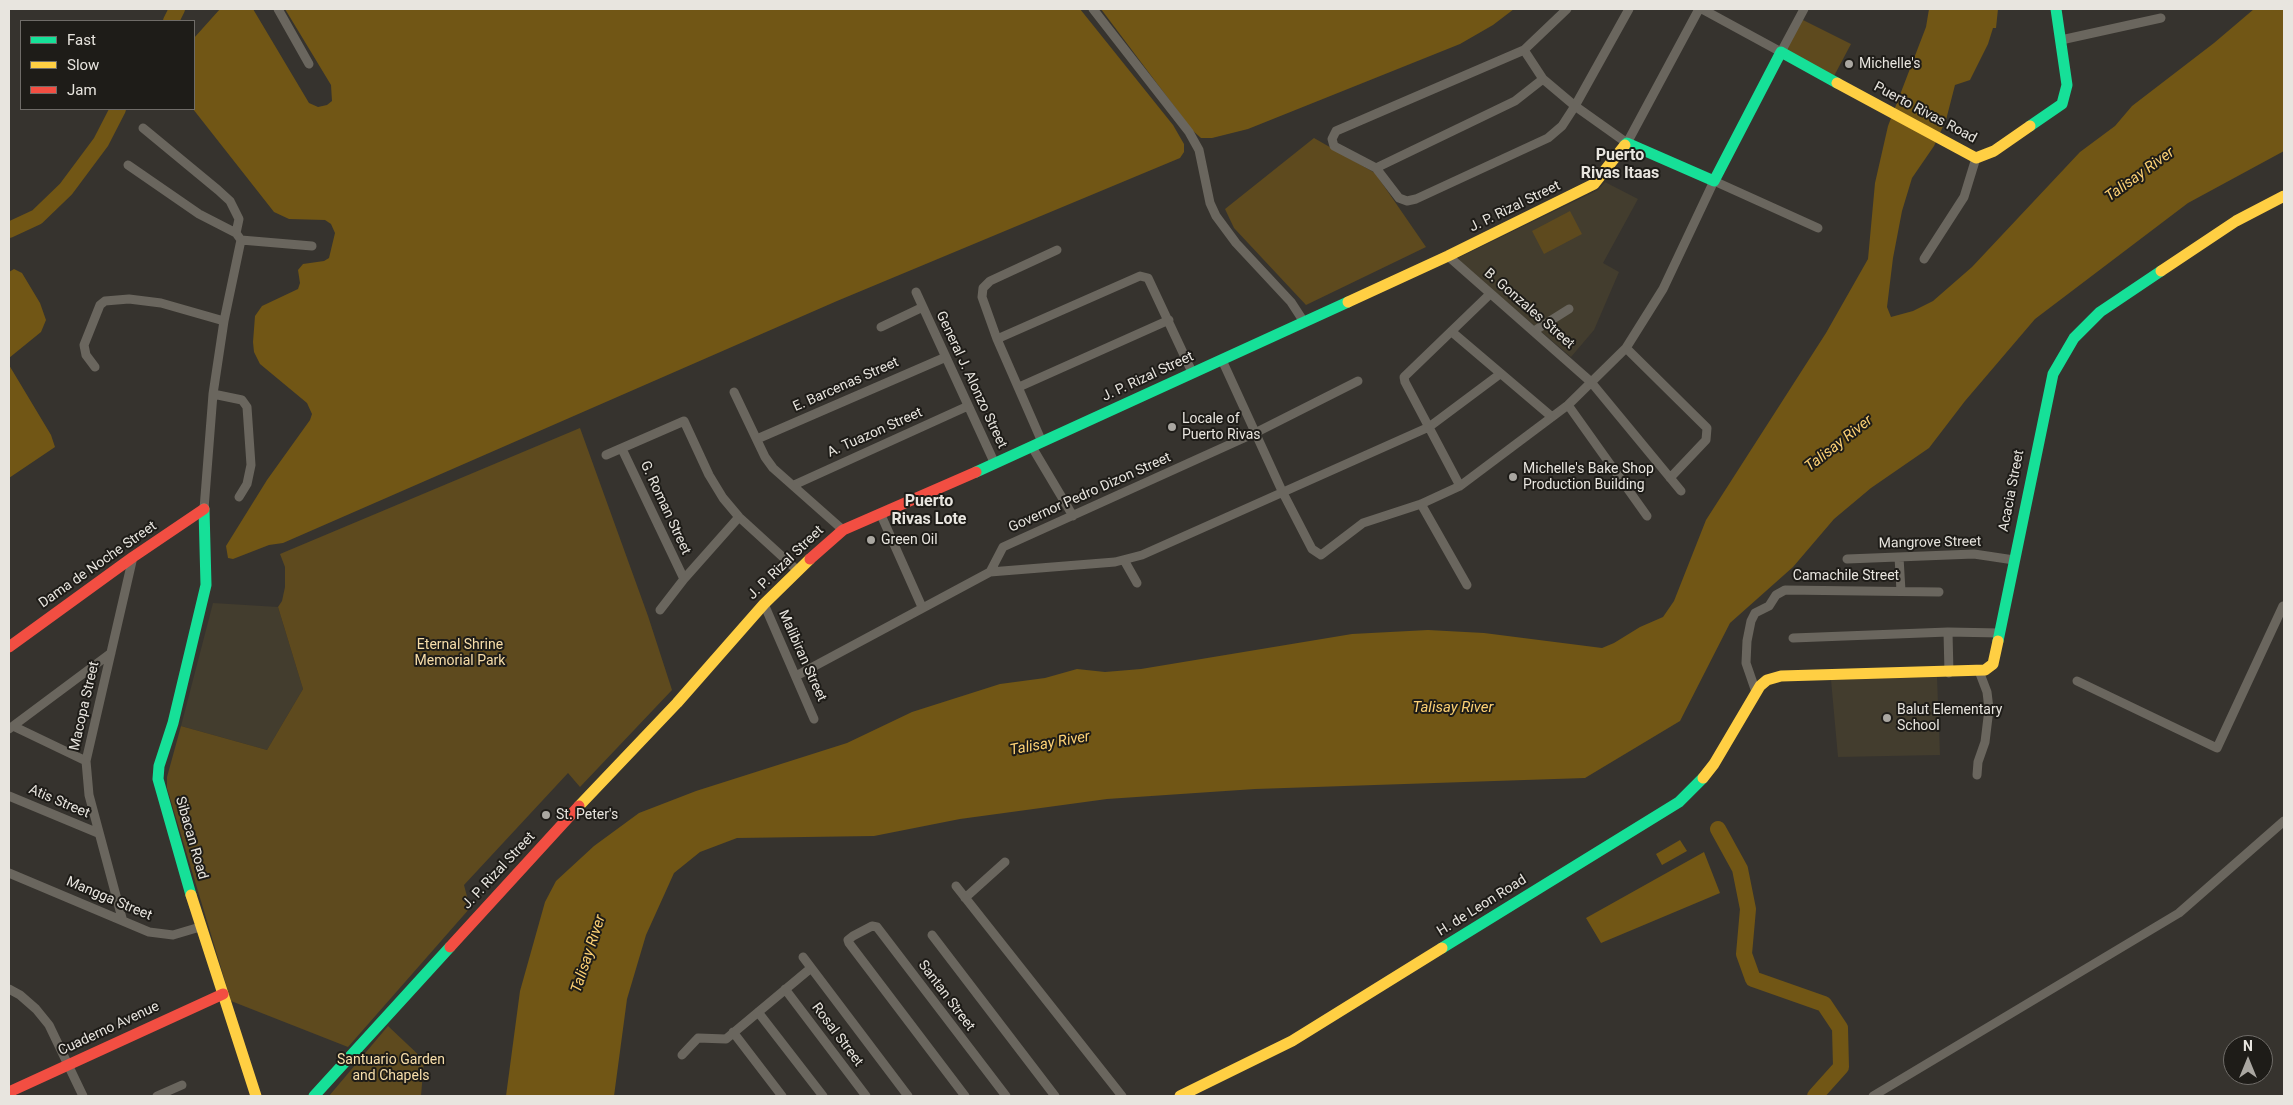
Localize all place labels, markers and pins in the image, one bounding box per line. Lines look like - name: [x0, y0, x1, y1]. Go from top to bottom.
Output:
- place label: Michelle's: [1859, 56, 1920, 72]
- marker: Michelle's: [1843, 58, 1855, 70]
- place label: Locale of Puerto Rivas: [1182, 411, 1261, 444]
- marker: Locale of Puerto Rivas: [1166, 421, 1178, 433]
- place label: Michelle's Bake Shop Production Building: [1523, 461, 1654, 494]
- marker: Michelle's Bake Shop Production Building: [1507, 471, 1519, 483]
- place label: Green Oil: [881, 532, 938, 548]
- marker: Green Oil: [865, 534, 877, 546]
- place label: Balut Elementary School: [1897, 702, 2002, 734]
- marker: Balut Elementary School: [1881, 712, 1893, 724]
- place label: St. Peter's: [556, 807, 618, 823]
- marker: St. Peter's: [540, 809, 552, 821]

